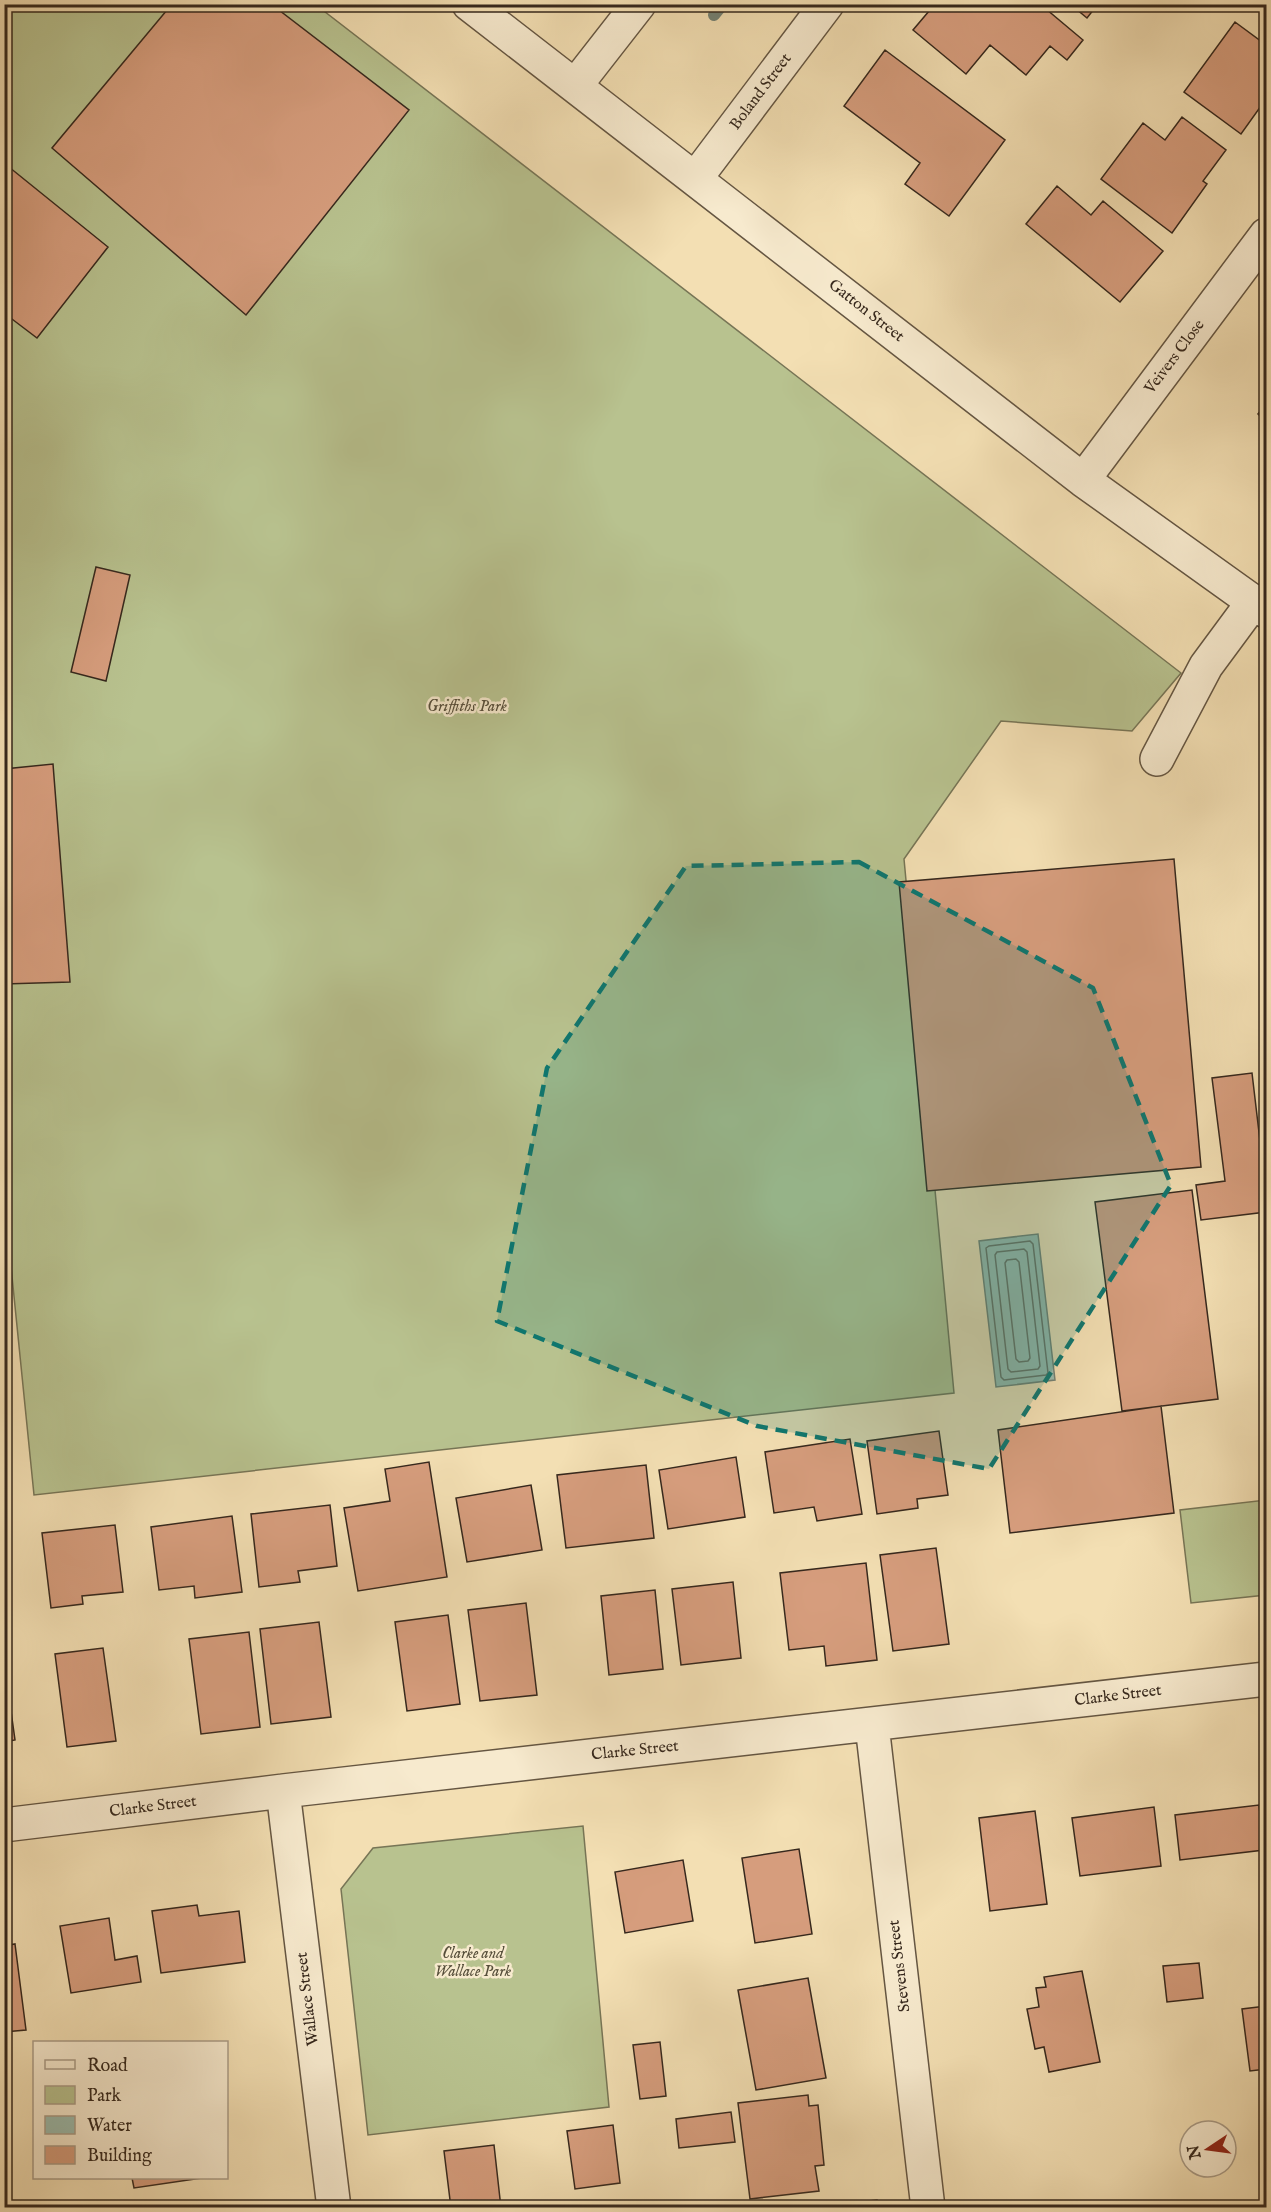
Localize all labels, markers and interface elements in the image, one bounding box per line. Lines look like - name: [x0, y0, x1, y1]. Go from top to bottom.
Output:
- street label: Boland Street: [726, 49, 797, 134]
- street label: Gatton Street: [824, 275, 908, 347]
- street label: Veivers Close: [1140, 316, 1209, 399]
- park label: Griffiths Park: [427, 697, 507, 717]
- street label: Clarke Street: [1073, 1681, 1163, 1711]
- street label: Clarke Street: [590, 1736, 680, 1766]
- street label: Clarke Street: [108, 1792, 198, 1822]
- street label: Stevens Street: [884, 1918, 916, 2013]
- park label: Clarke and Wallace Park: [435, 1944, 512, 1982]
- street label: Wallace Street: [292, 1950, 324, 2047]
- legend: [33, 2041, 228, 2179]
- text: Road: [87, 2055, 128, 2078]
- text: Park: [87, 2085, 122, 2108]
- text: Water: [87, 2115, 132, 2138]
- north arrow: [1178, 2119, 1238, 2179]
- text: N: [1184, 2143, 1207, 2162]
- text: Building: [87, 2145, 152, 2168]

